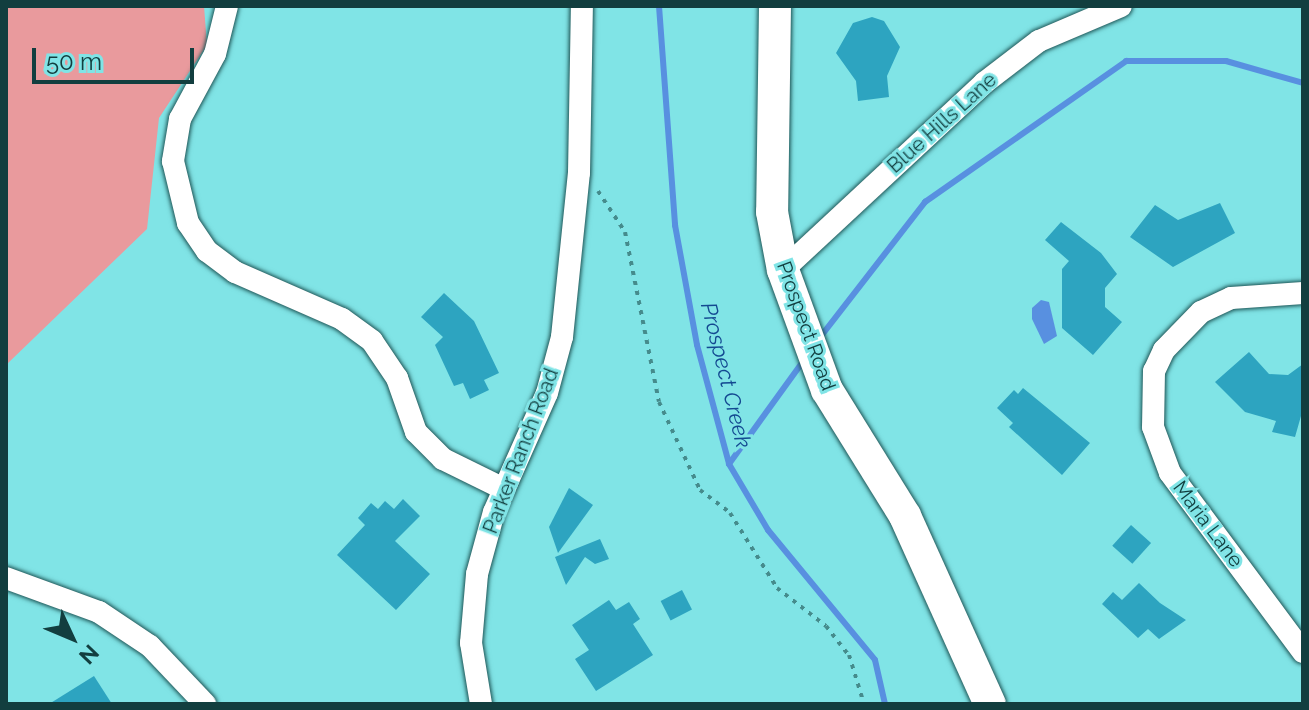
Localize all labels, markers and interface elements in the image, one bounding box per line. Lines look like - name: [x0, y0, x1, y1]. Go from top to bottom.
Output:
- scale bar: [36, 32, 198, 82]
- text: 50 m: [46, 47, 102, 76]
- street label: Blue Hills Lane: [883, 68, 1001, 178]
- street label: Prospect Road: [772, 258, 840, 394]
- water label: Prospect Creek: [695, 299, 757, 451]
- street label: Parker Ranch Road: [478, 365, 564, 537]
- street label: Maria Lane: [1168, 476, 1248, 572]
- north arrow: [32, 598, 112, 678]
- text: N: [74, 640, 104, 670]

